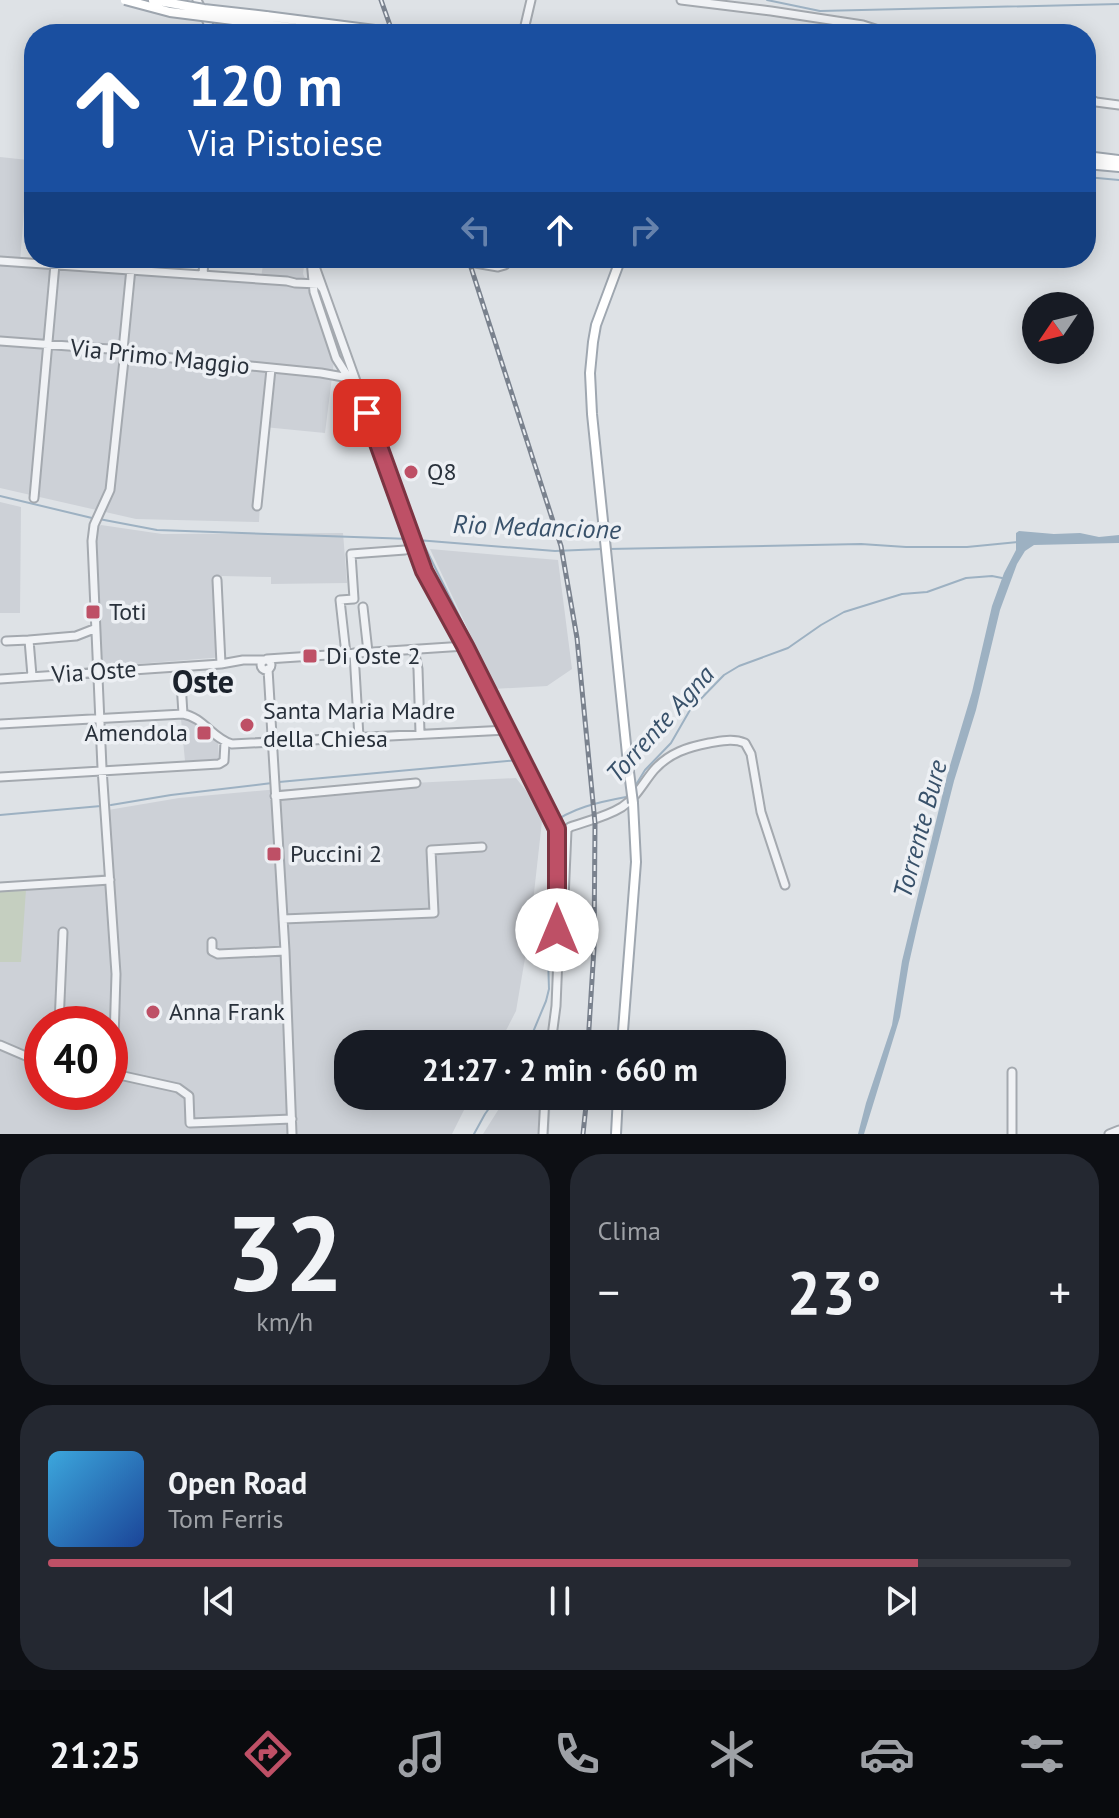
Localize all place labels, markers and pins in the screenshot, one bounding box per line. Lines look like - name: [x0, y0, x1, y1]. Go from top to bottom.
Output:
- pin: [333, 379, 401, 447]
- place label: Q8: [427, 456, 457, 487]
- marker: Q8: [402, 463, 420, 481]
- place label: Toti: [109, 596, 147, 627]
- marker: Toti: [84, 603, 102, 621]
- place label: Di Oste 2: [326, 640, 421, 671]
- marker: Di Oste 2: [301, 647, 319, 665]
- place label: Santa Maria Madre della Chiesa: [263, 695, 455, 754]
- marker: Santa Maria Madre della Chiesa: [238, 716, 256, 734]
- place label: Amendola: [84, 717, 188, 748]
- marker: Amendola: [195, 724, 213, 742]
- place label: Puccini 2: [290, 838, 382, 869]
- marker: Puccini 2: [265, 845, 283, 863]
- place label: Anna Frank: [169, 996, 285, 1027]
- marker: Anna Frank: [144, 1003, 162, 1021]

